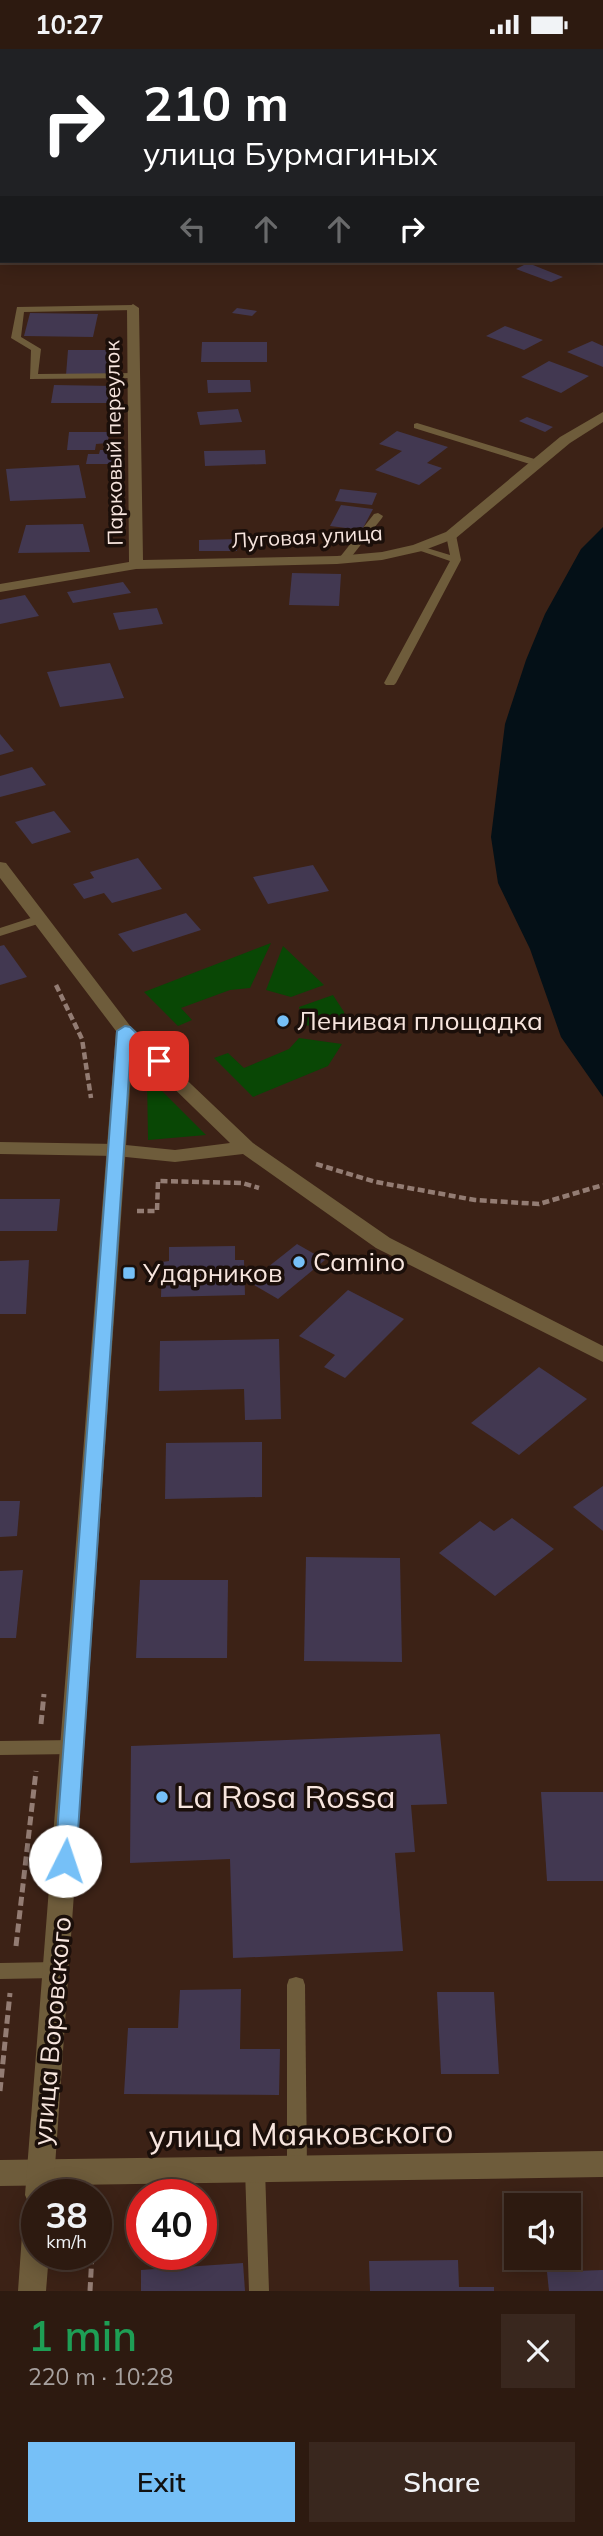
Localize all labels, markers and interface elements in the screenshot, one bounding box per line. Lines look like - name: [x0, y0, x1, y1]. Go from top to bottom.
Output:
- text: 10:27: [35, 8, 104, 41]
- text: 210 m: [143, 72, 289, 133]
- icon: right: [28, 77, 119, 168]
- text: улица Бурмагиных: [143, 133, 438, 173]
- icon: left: [174, 210, 212, 248]
- icon: ahead: [247, 210, 285, 248]
- icon: ahead: [320, 210, 358, 248]
- icon: right: [393, 210, 431, 248]
- street label: Парковый переулок: [98, 339, 128, 546]
- street label: Луговая улица: [231, 519, 383, 553]
- place label: Ленивая площадка: [297, 1004, 543, 1037]
- marker: Ленивая площадка: [275, 1013, 291, 1029]
- pin: [129, 1031, 189, 1091]
- icon: arrive: [140, 1042, 178, 1080]
- place label: Camino: [313, 1245, 405, 1278]
- marker: Camino: [291, 1254, 307, 1270]
- place label: Ударников: [142, 1256, 282, 1289]
- marker: Ударников: [121, 1265, 137, 1281]
- place label: La Rosa Rossa: [176, 1776, 395, 1816]
- marker: La Rosa Rossa: [154, 1789, 170, 1805]
- position arrow: [28, 1824, 102, 1898]
- street label: улица Воровского: [25, 1915, 78, 2147]
- street label: улица Маяковского: [148, 2110, 454, 2156]
- speed limit sign: 40: [126, 2179, 217, 2270]
- text: 38: [45, 2193, 88, 2237]
- map controls: [504, 2193, 581, 2270]
- button: sound: [504, 2193, 581, 2270]
- text: km/h: [46, 2230, 87, 2253]
- text: 1 min: [28, 2309, 137, 2362]
- button: close: [501, 2314, 575, 2388]
- text: 220 m · 10:28: [28, 2362, 173, 2391]
- button: Exit: [28, 2442, 295, 2522]
- button: Share: [309, 2442, 575, 2522]

